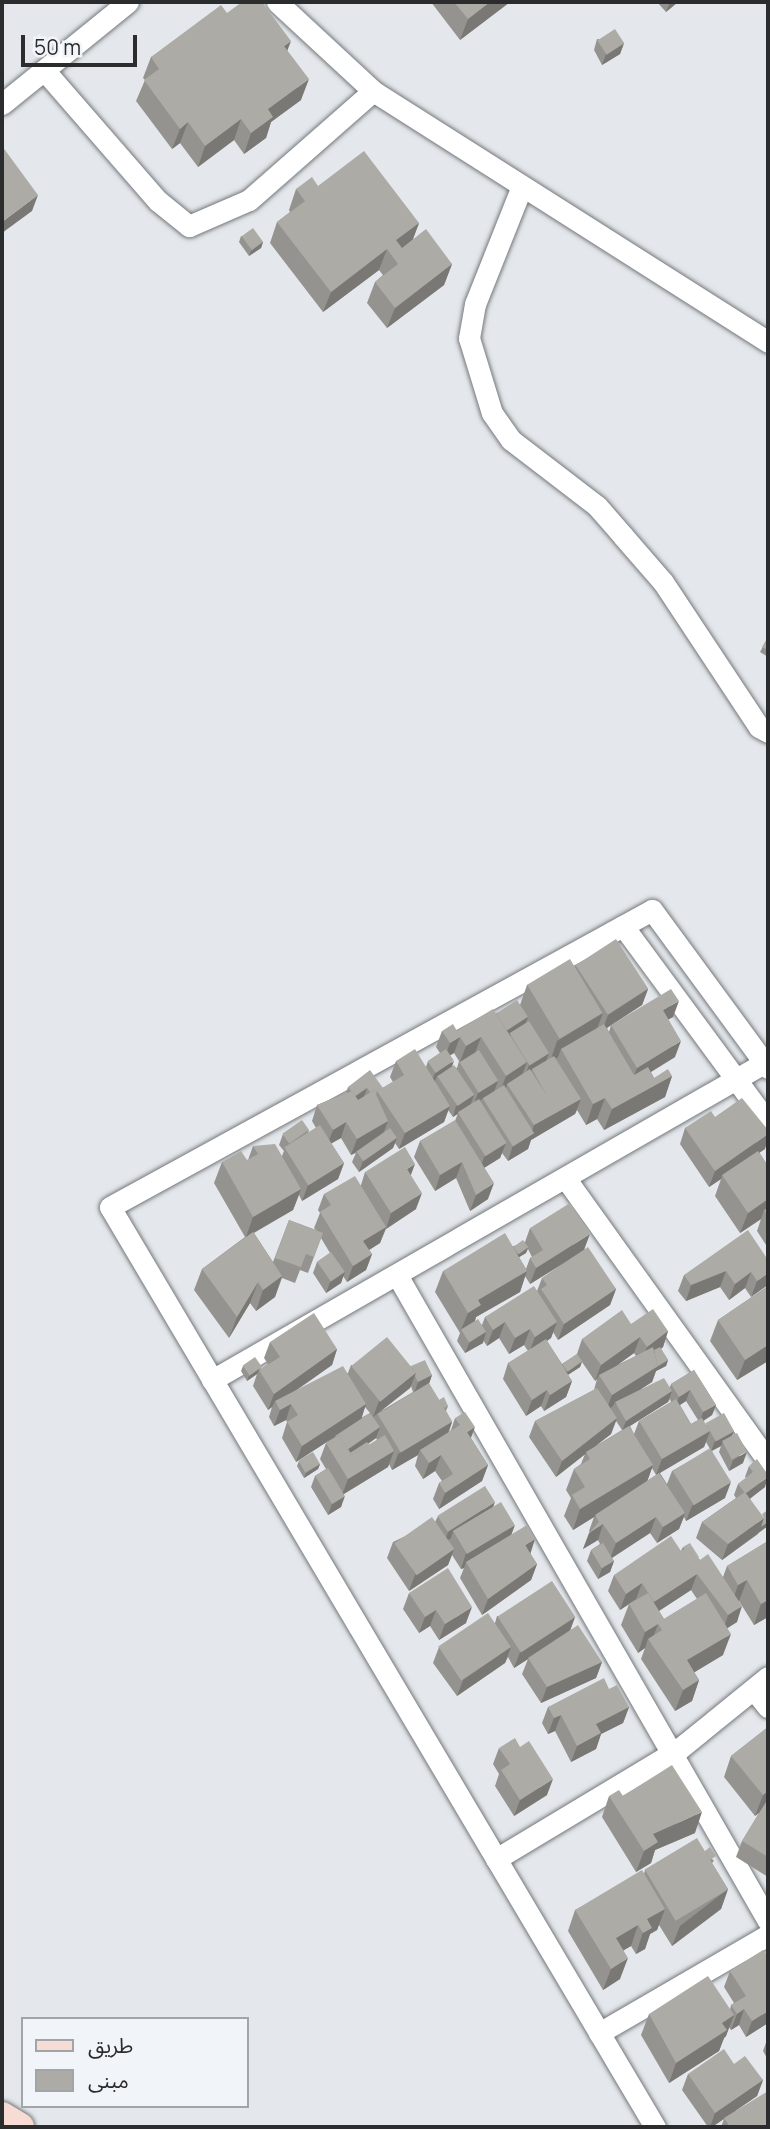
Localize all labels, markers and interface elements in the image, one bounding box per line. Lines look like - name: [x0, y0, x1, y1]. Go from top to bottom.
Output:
- scale bar: [24, 21, 140, 65]
- text: 50 m: [34, 33, 81, 61]
- legend: [21, 2017, 248, 2108]
- text: طريق: [88, 2031, 133, 2059]
- text: مبنى: [88, 2066, 129, 2094]

